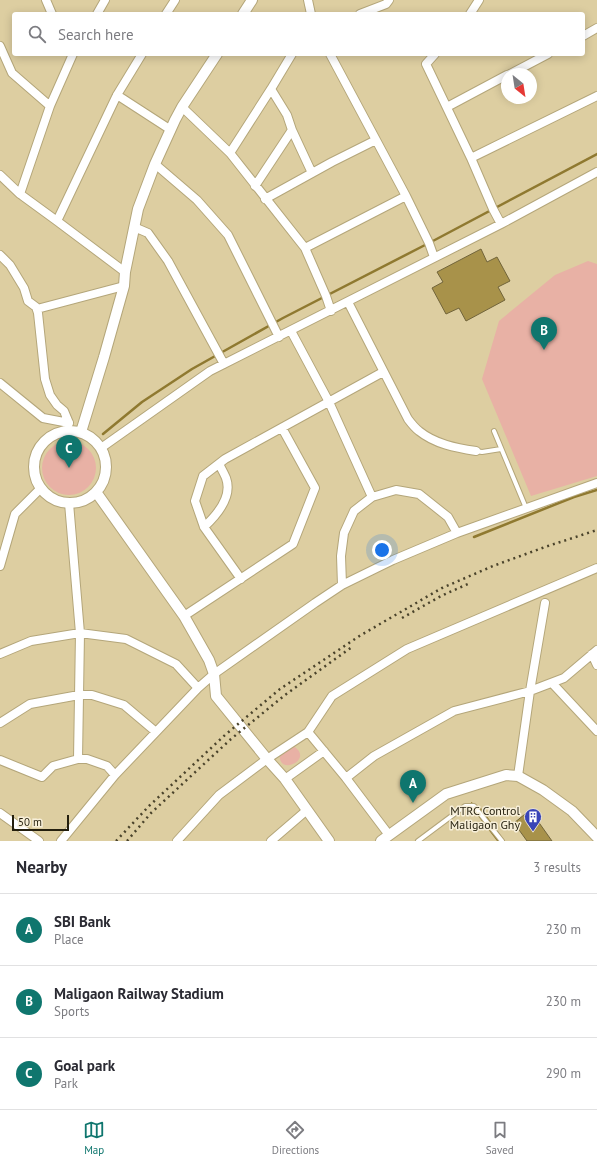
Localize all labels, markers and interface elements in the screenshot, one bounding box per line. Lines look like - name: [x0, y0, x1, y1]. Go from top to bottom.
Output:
- search box: [12, 12, 585, 56]
- icon: search: [26, 23, 48, 45]
- text: Search here: [58, 25, 134, 44]
- north arrow: [501, 68, 537, 104]
- pin: B: [531, 317, 557, 350]
- pin: C: [56, 435, 82, 468]
- your location: [372, 540, 392, 560]
- pin: A: [400, 770, 426, 803]
- place label: MTRC Control Maligaon Ghy: [450, 803, 520, 832]
- building icon: MTRC Control Maligaon Ghy: [523, 807, 543, 832]
- scale bar: [12, 813, 69, 832]
- text: 50 m: [18, 815, 42, 829]
- text: Nearby: [16, 856, 67, 878]
- text: 3 results: [533, 859, 581, 876]
- text: SBI Bank: [54, 912, 111, 931]
- text: A: [25, 921, 33, 938]
- text: 230 m: [546, 921, 581, 938]
- text: Place: [54, 931, 84, 948]
- text: Maligaon Railway Stadium: [54, 984, 224, 1003]
- text: B: [25, 993, 33, 1010]
- text: 230 m: [546, 993, 581, 1010]
- text: Sports: [54, 1003, 90, 1020]
- text: Goal park: [54, 1056, 115, 1075]
- text: C: [25, 1065, 33, 1082]
- text: 290 m: [546, 1065, 581, 1082]
- text: Park: [54, 1075, 78, 1092]
- tab: Map: [83, 1119, 105, 1157]
- tab: Directions: [272, 1119, 319, 1157]
- tab: Saved: [486, 1119, 514, 1157]

